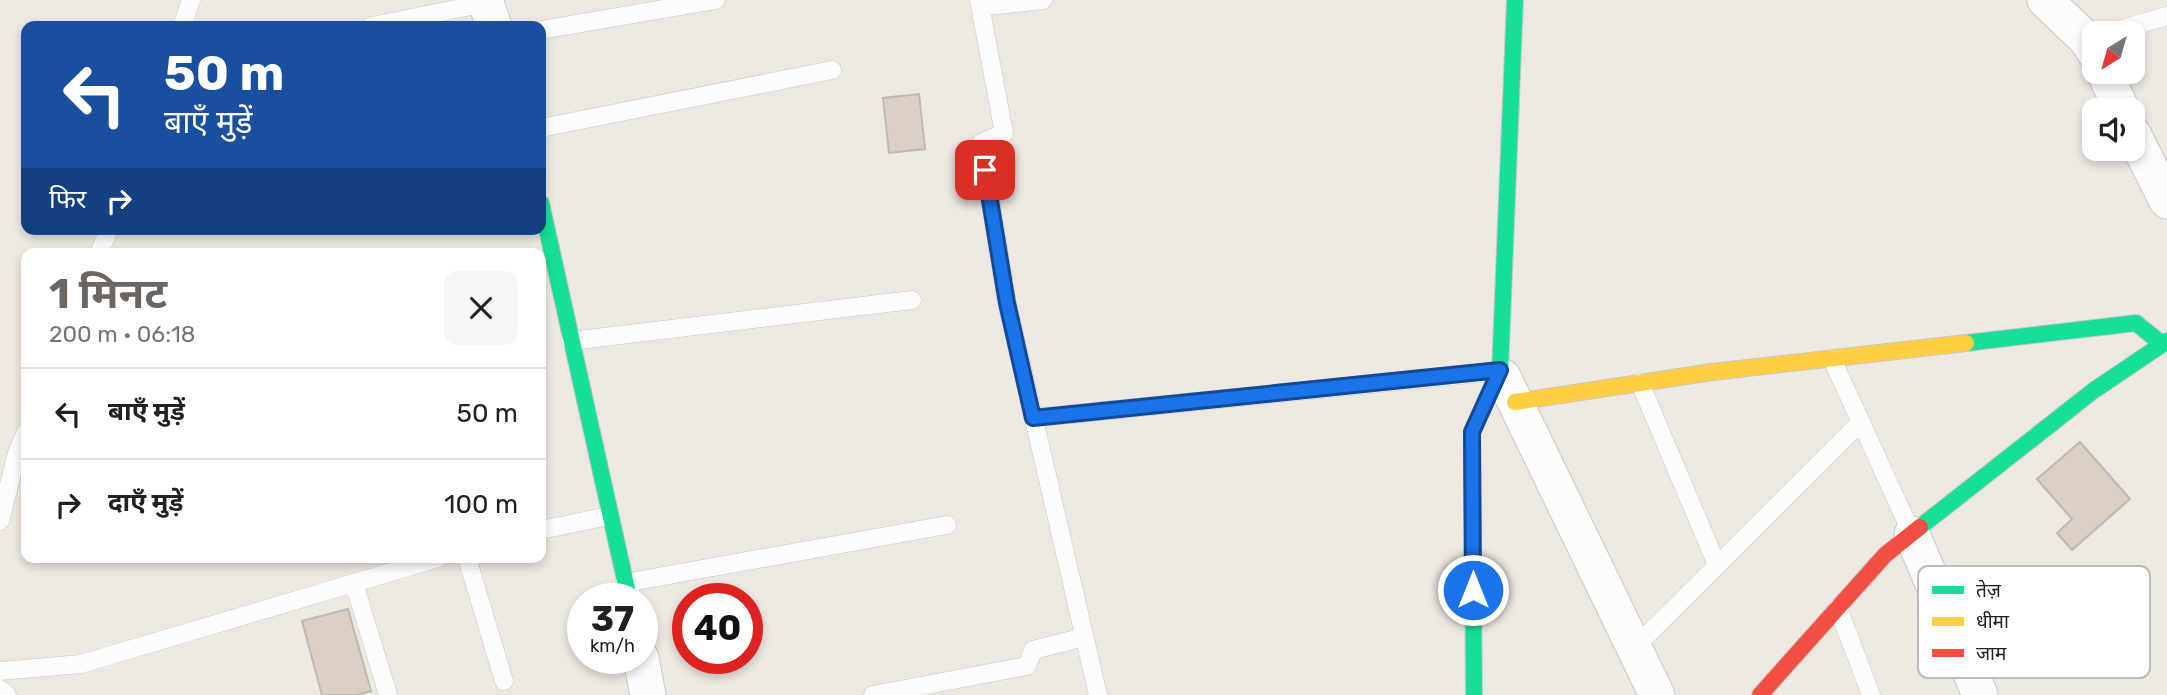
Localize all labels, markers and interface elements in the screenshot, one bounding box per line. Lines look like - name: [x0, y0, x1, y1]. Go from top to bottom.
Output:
- north arrow: [2082, 21, 2146, 84]
- map controls: [2082, 21, 2145, 161]
- text: 50 m: [164, 44, 284, 102]
- icon: left: [49, 49, 140, 140]
- button: sound: [2082, 98, 2145, 161]
- text: बाएँ मुड़ें: [164, 103, 252, 141]
- pin: [955, 140, 1015, 200]
- icon: arrive: [966, 151, 1004, 189]
- icon: right: [100, 182, 138, 220]
- text: फिर: [49, 184, 86, 215]
- text: 1 मिनट: [49, 269, 167, 319]
- button: close: [444, 271, 518, 345]
- text: 200 m · 06:18: [49, 320, 196, 348]
- icon: left: [49, 395, 87, 433]
- text: बाएँ मुड़ें: [108, 396, 185, 427]
- text: 50 m: [457, 398, 518, 429]
- icon: right: [49, 486, 87, 524]
- text: दाएँ मुड़ें: [108, 487, 183, 518]
- text: 100 m: [444, 489, 518, 520]
- position arrow: [1436, 553, 1510, 627]
- legend: [1918, 566, 2150, 678]
- text: तेज़: [1976, 579, 2002, 602]
- speed limit sign: 40: [672, 583, 763, 674]
- text: 37: [591, 598, 634, 640]
- text: धीमा: [1976, 610, 2010, 633]
- text: km/h: [590, 635, 635, 657]
- text: जाम: [1976, 642, 2007, 665]

